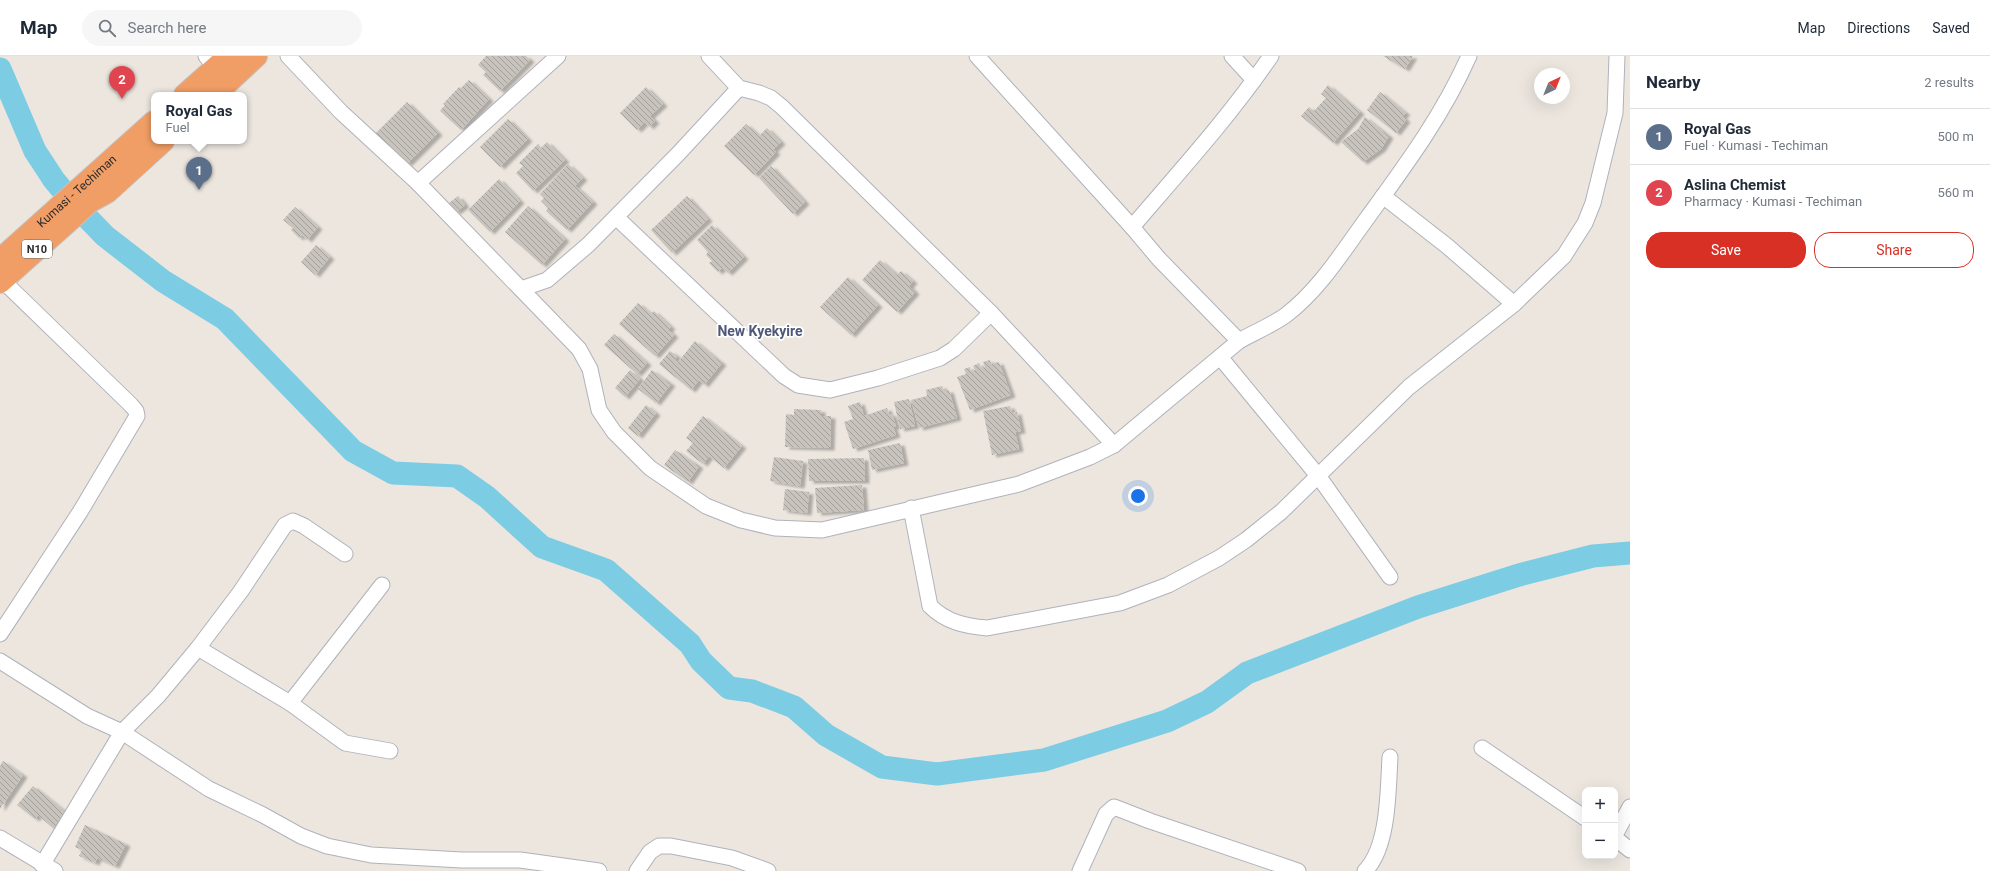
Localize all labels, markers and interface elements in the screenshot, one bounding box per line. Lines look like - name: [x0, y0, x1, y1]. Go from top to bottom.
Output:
- search box: [82, 10, 362, 46]
- text: Map: [20, 16, 58, 39]
- icon: search: [96, 17, 118, 39]
- text: Search here: [128, 19, 206, 37]
- text: Map: [1798, 20, 1825, 36]
- text: Directions: [1847, 20, 1910, 36]
- text: Saved: [1932, 20, 1970, 36]
- pin: 2: [109, 66, 135, 99]
- north arrow: [1534, 68, 1570, 104]
- text: Nearby: [1646, 72, 1701, 92]
- text: 2 results: [1924, 75, 1974, 90]
- popup: [151, 92, 247, 144]
- text: Royal Gas: [165, 102, 233, 120]
- text: Fuel: [165, 120, 190, 135]
- text: Royal Gas: [1684, 120, 1751, 138]
- text: 1: [1655, 129, 1663, 144]
- text: 500 m: [1937, 129, 1974, 144]
- text: Fuel · Kumasi - Techiman: [1684, 138, 1828, 153]
- street label: Kumasi - Techiman: [34, 152, 119, 230]
- pin: 1: [186, 157, 212, 190]
- text: Aslina Chemist: [1684, 176, 1786, 194]
- text: 2: [1655, 185, 1663, 200]
- text: 560 m: [1937, 185, 1974, 200]
- text: Pharmacy · Kumasi - Techiman: [1684, 194, 1862, 209]
- button: Save: [1646, 232, 1806, 268]
- button: Share: [1814, 232, 1974, 268]
- road number: N10: [22, 240, 52, 258]
- district label: New Kyekyire: [717, 323, 803, 339]
- your location: [1128, 486, 1148, 506]
- map controls: [1582, 787, 1618, 859]
- button: +: [1582, 787, 1618, 823]
- button: −: [1582, 823, 1618, 859]

